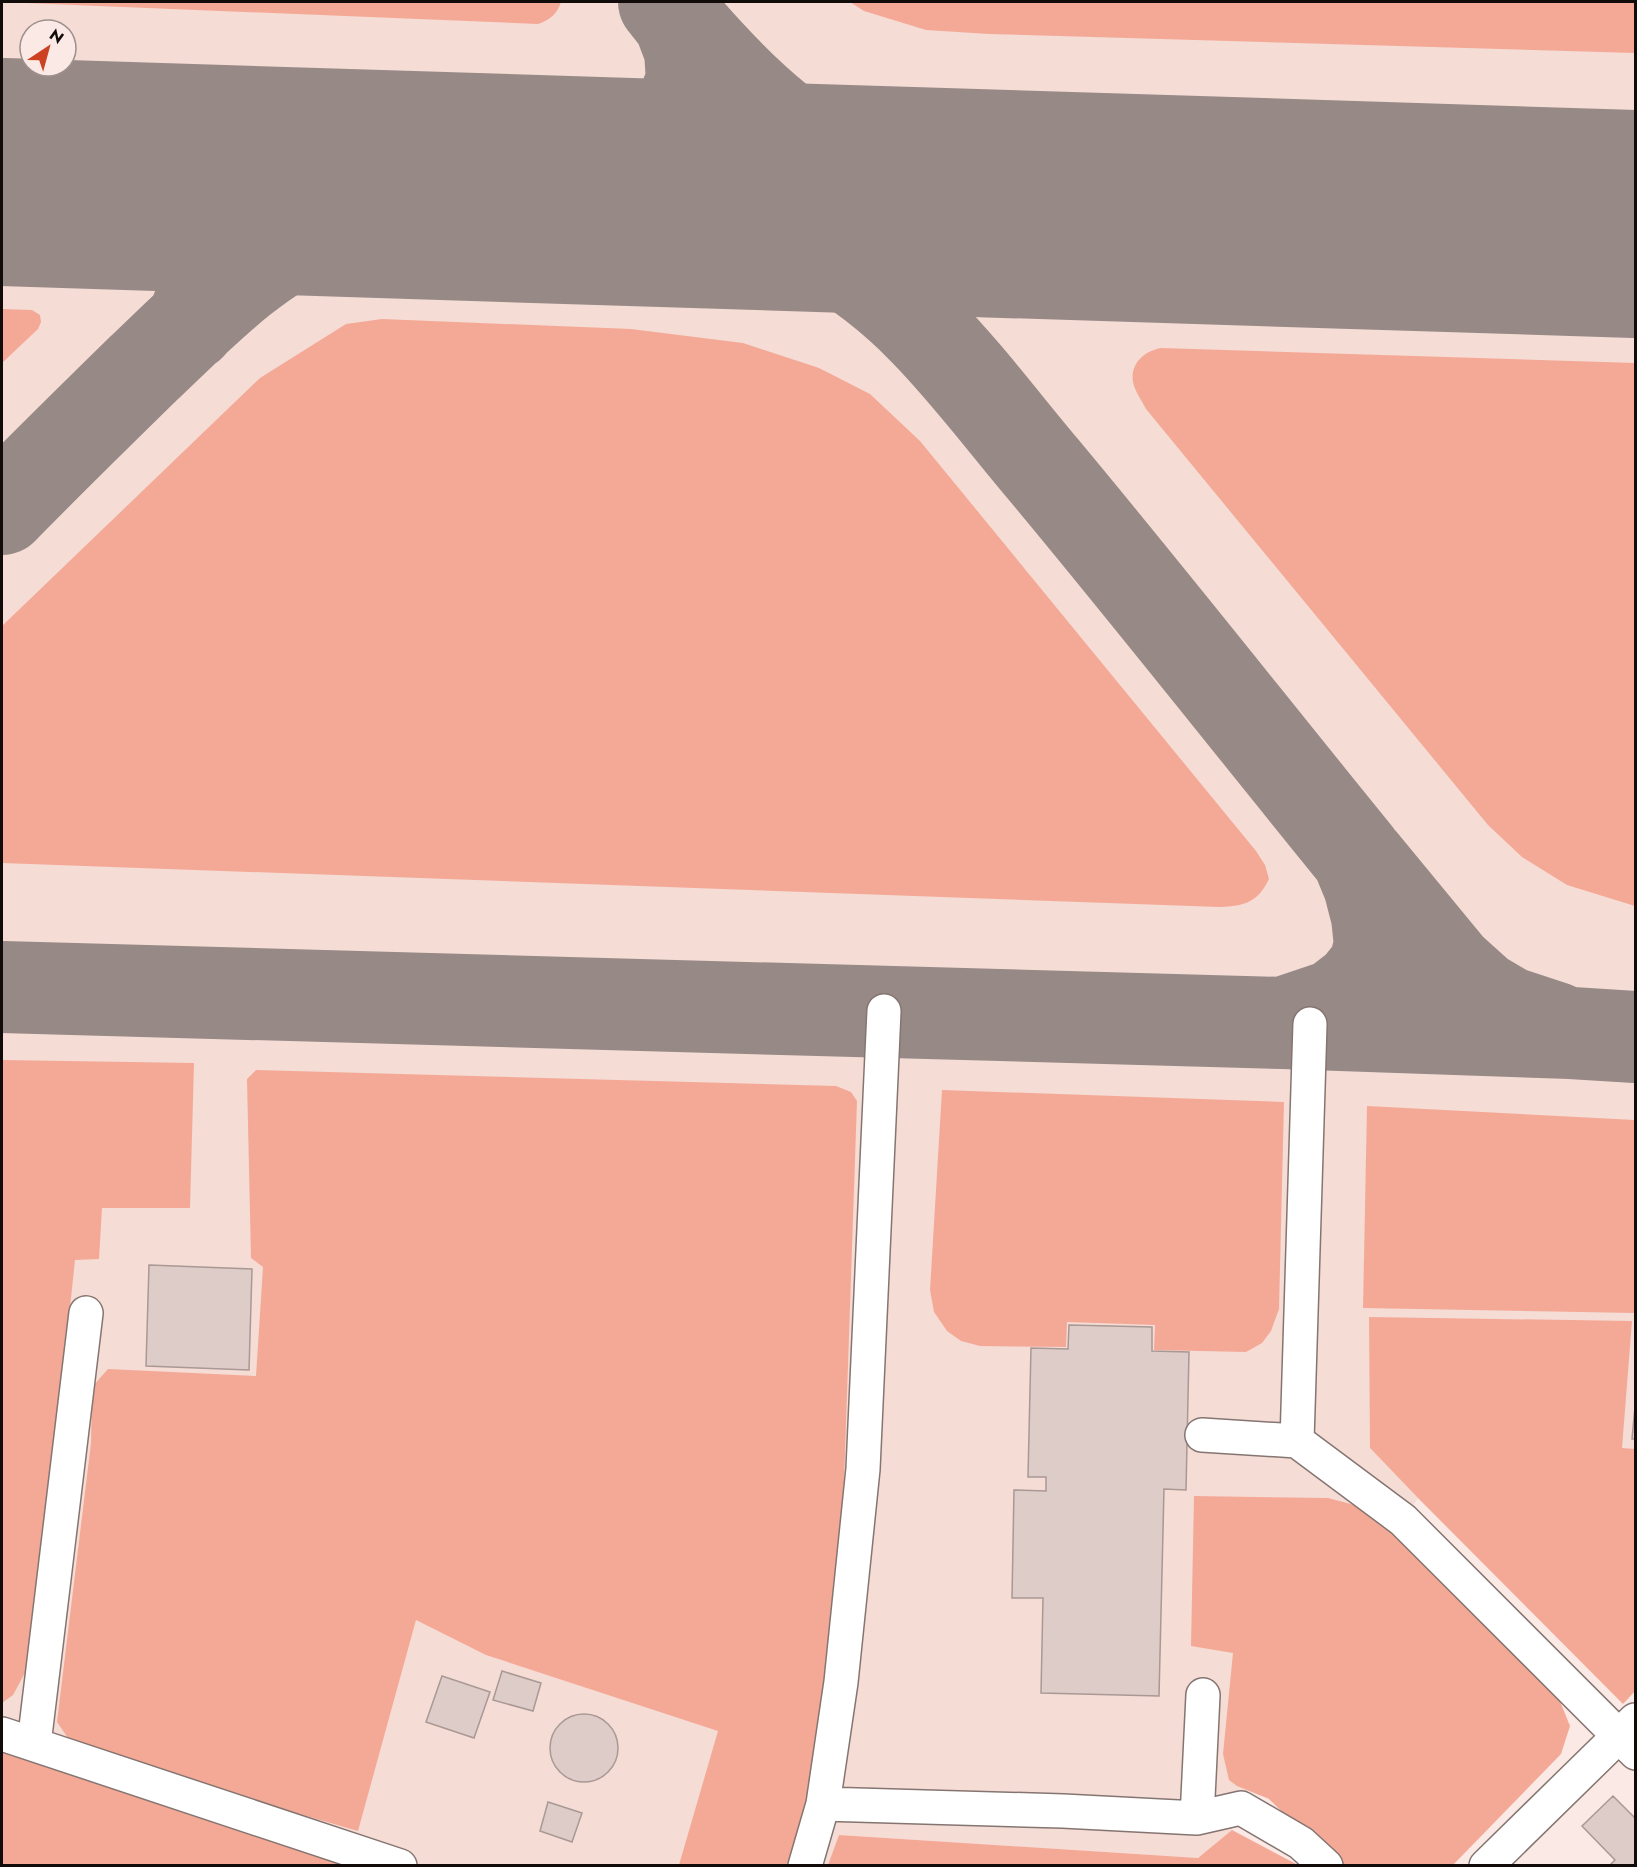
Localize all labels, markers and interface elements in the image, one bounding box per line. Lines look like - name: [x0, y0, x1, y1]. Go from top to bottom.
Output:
- north arrow: [18, 18, 78, 78]
- text: N: [45, 23, 68, 49]

